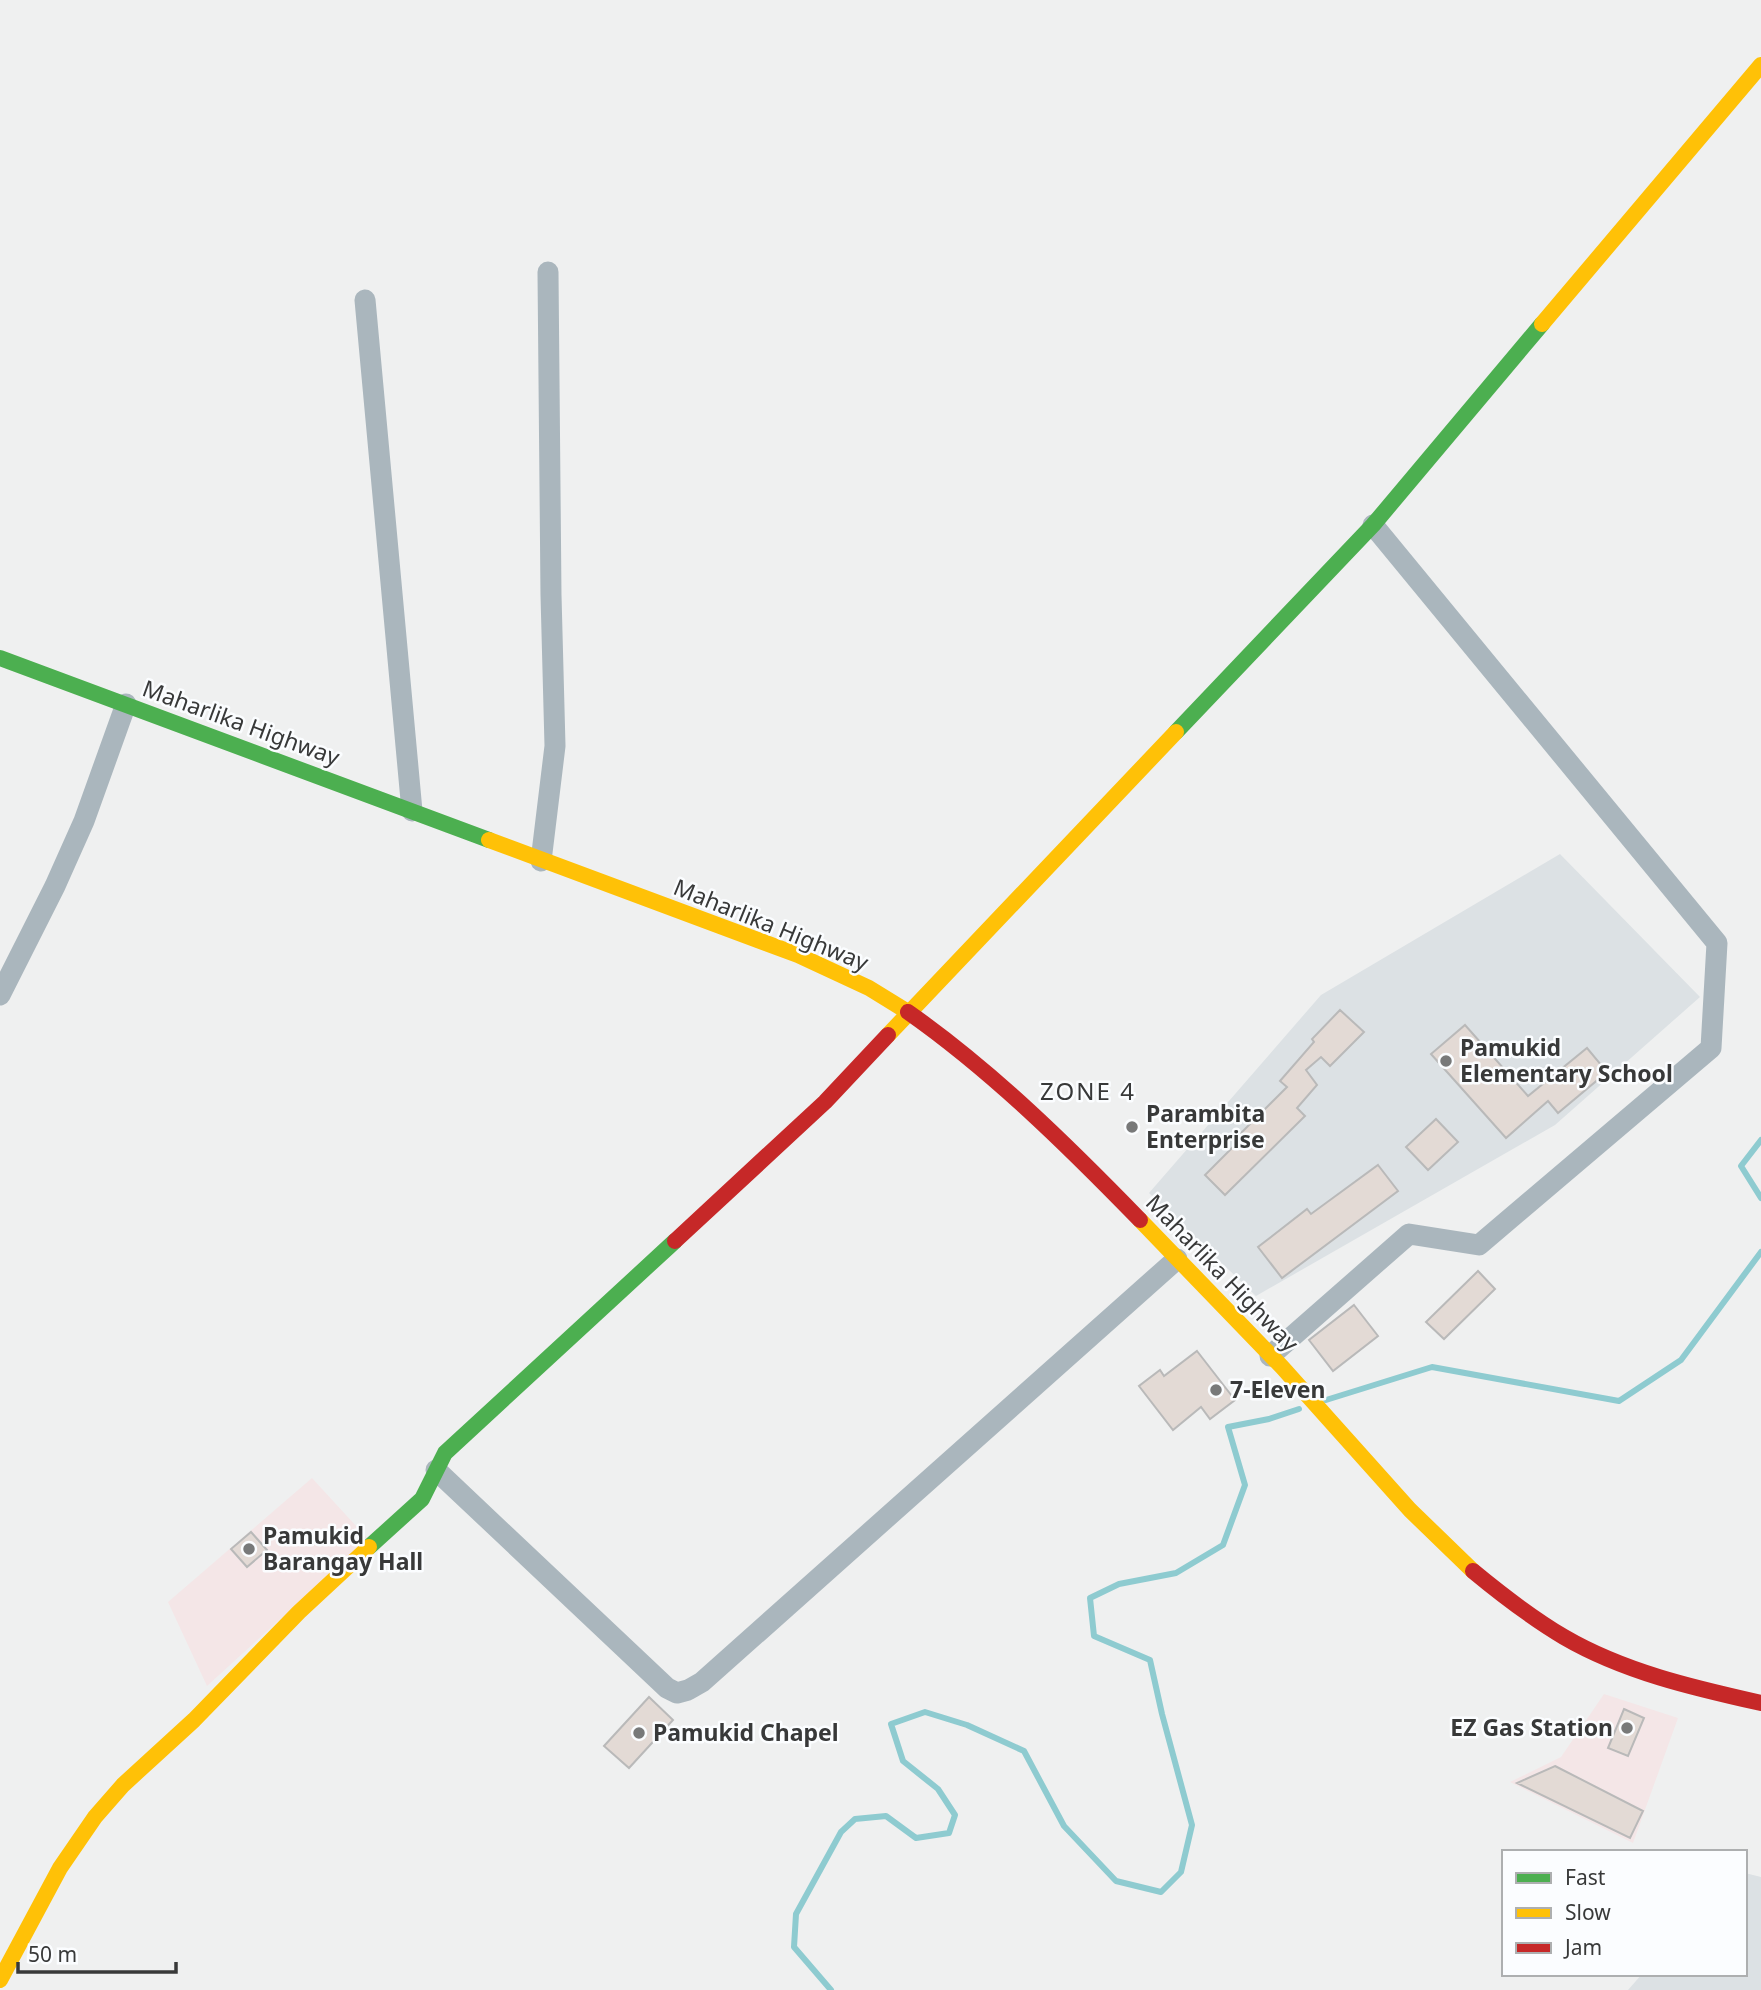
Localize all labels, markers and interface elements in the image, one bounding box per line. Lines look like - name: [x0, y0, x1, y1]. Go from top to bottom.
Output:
- street label: Maharlika Highway: [138, 672, 345, 773]
- street label: Maharlika Highway: [669, 870, 874, 978]
- place label: Pamukid Elementary School: [1460, 1031, 1673, 1089]
- marker: Pamukid Elementary School: [1438, 1053, 1454, 1069]
- district label: ZONE 4: [1040, 1074, 1136, 1107]
- place label: Parambita Enterprise: [1146, 1097, 1265, 1155]
- marker: Parambita Enterprise: [1124, 1119, 1140, 1135]
- street label: Maharlika Highway: [1139, 1187, 1306, 1358]
- place label: 7-Eleven: [1230, 1373, 1325, 1405]
- marker: 7-Eleven: [1208, 1382, 1224, 1398]
- place label: Pamukid Barangay Hall: [263, 1519, 423, 1577]
- marker: Pamukid Barangay Hall: [241, 1541, 257, 1557]
- place label: EZ Gas Station: [1450, 1711, 1613, 1743]
- place label: Pamukid Chapel: [653, 1716, 839, 1748]
- marker: EZ Gas Station: [1619, 1720, 1635, 1736]
- marker: Pamukid Chapel: [631, 1725, 647, 1741]
- legend: [1502, 1850, 1747, 1976]
- text: Fast: [1565, 1863, 1606, 1891]
- text: Slow: [1565, 1898, 1611, 1926]
- scale bar: [18, 1930, 175, 1974]
- text: Jam: [1563, 1933, 1602, 1961]
- text: 50 m: [28, 1940, 77, 1968]

